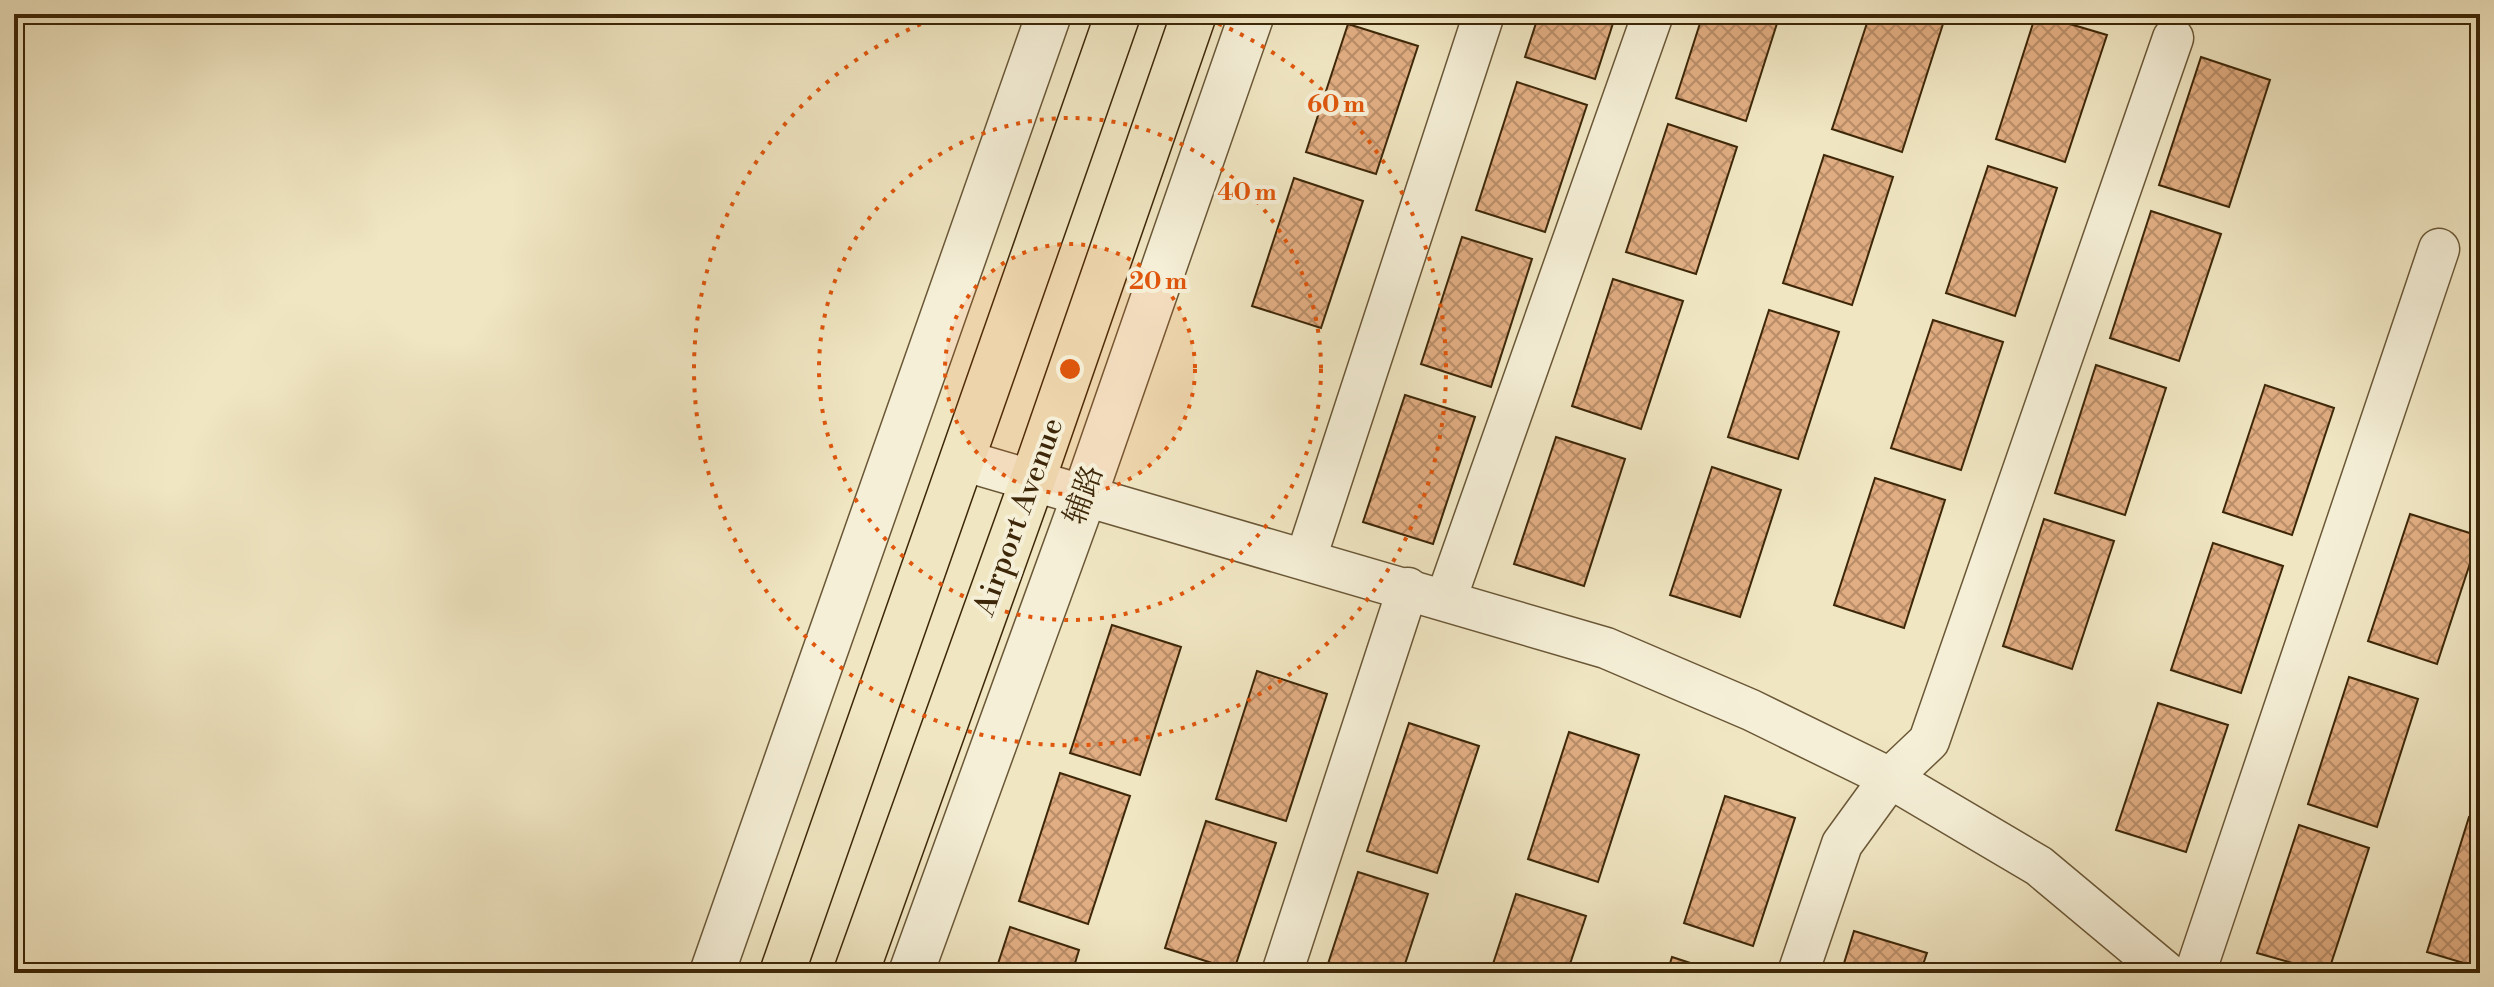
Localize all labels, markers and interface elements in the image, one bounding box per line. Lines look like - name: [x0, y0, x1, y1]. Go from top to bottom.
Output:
- text: 60 m: [1307, 90, 1365, 120]
- text: 40 m: [1217, 178, 1277, 208]
- text: 20 m: [1129, 267, 1187, 297]
- centre of rings: [1056, 355, 1084, 383]
- street label: Airport Avenue: [965, 413, 1072, 622]
- street label: 辅路: [1056, 460, 1112, 530]

